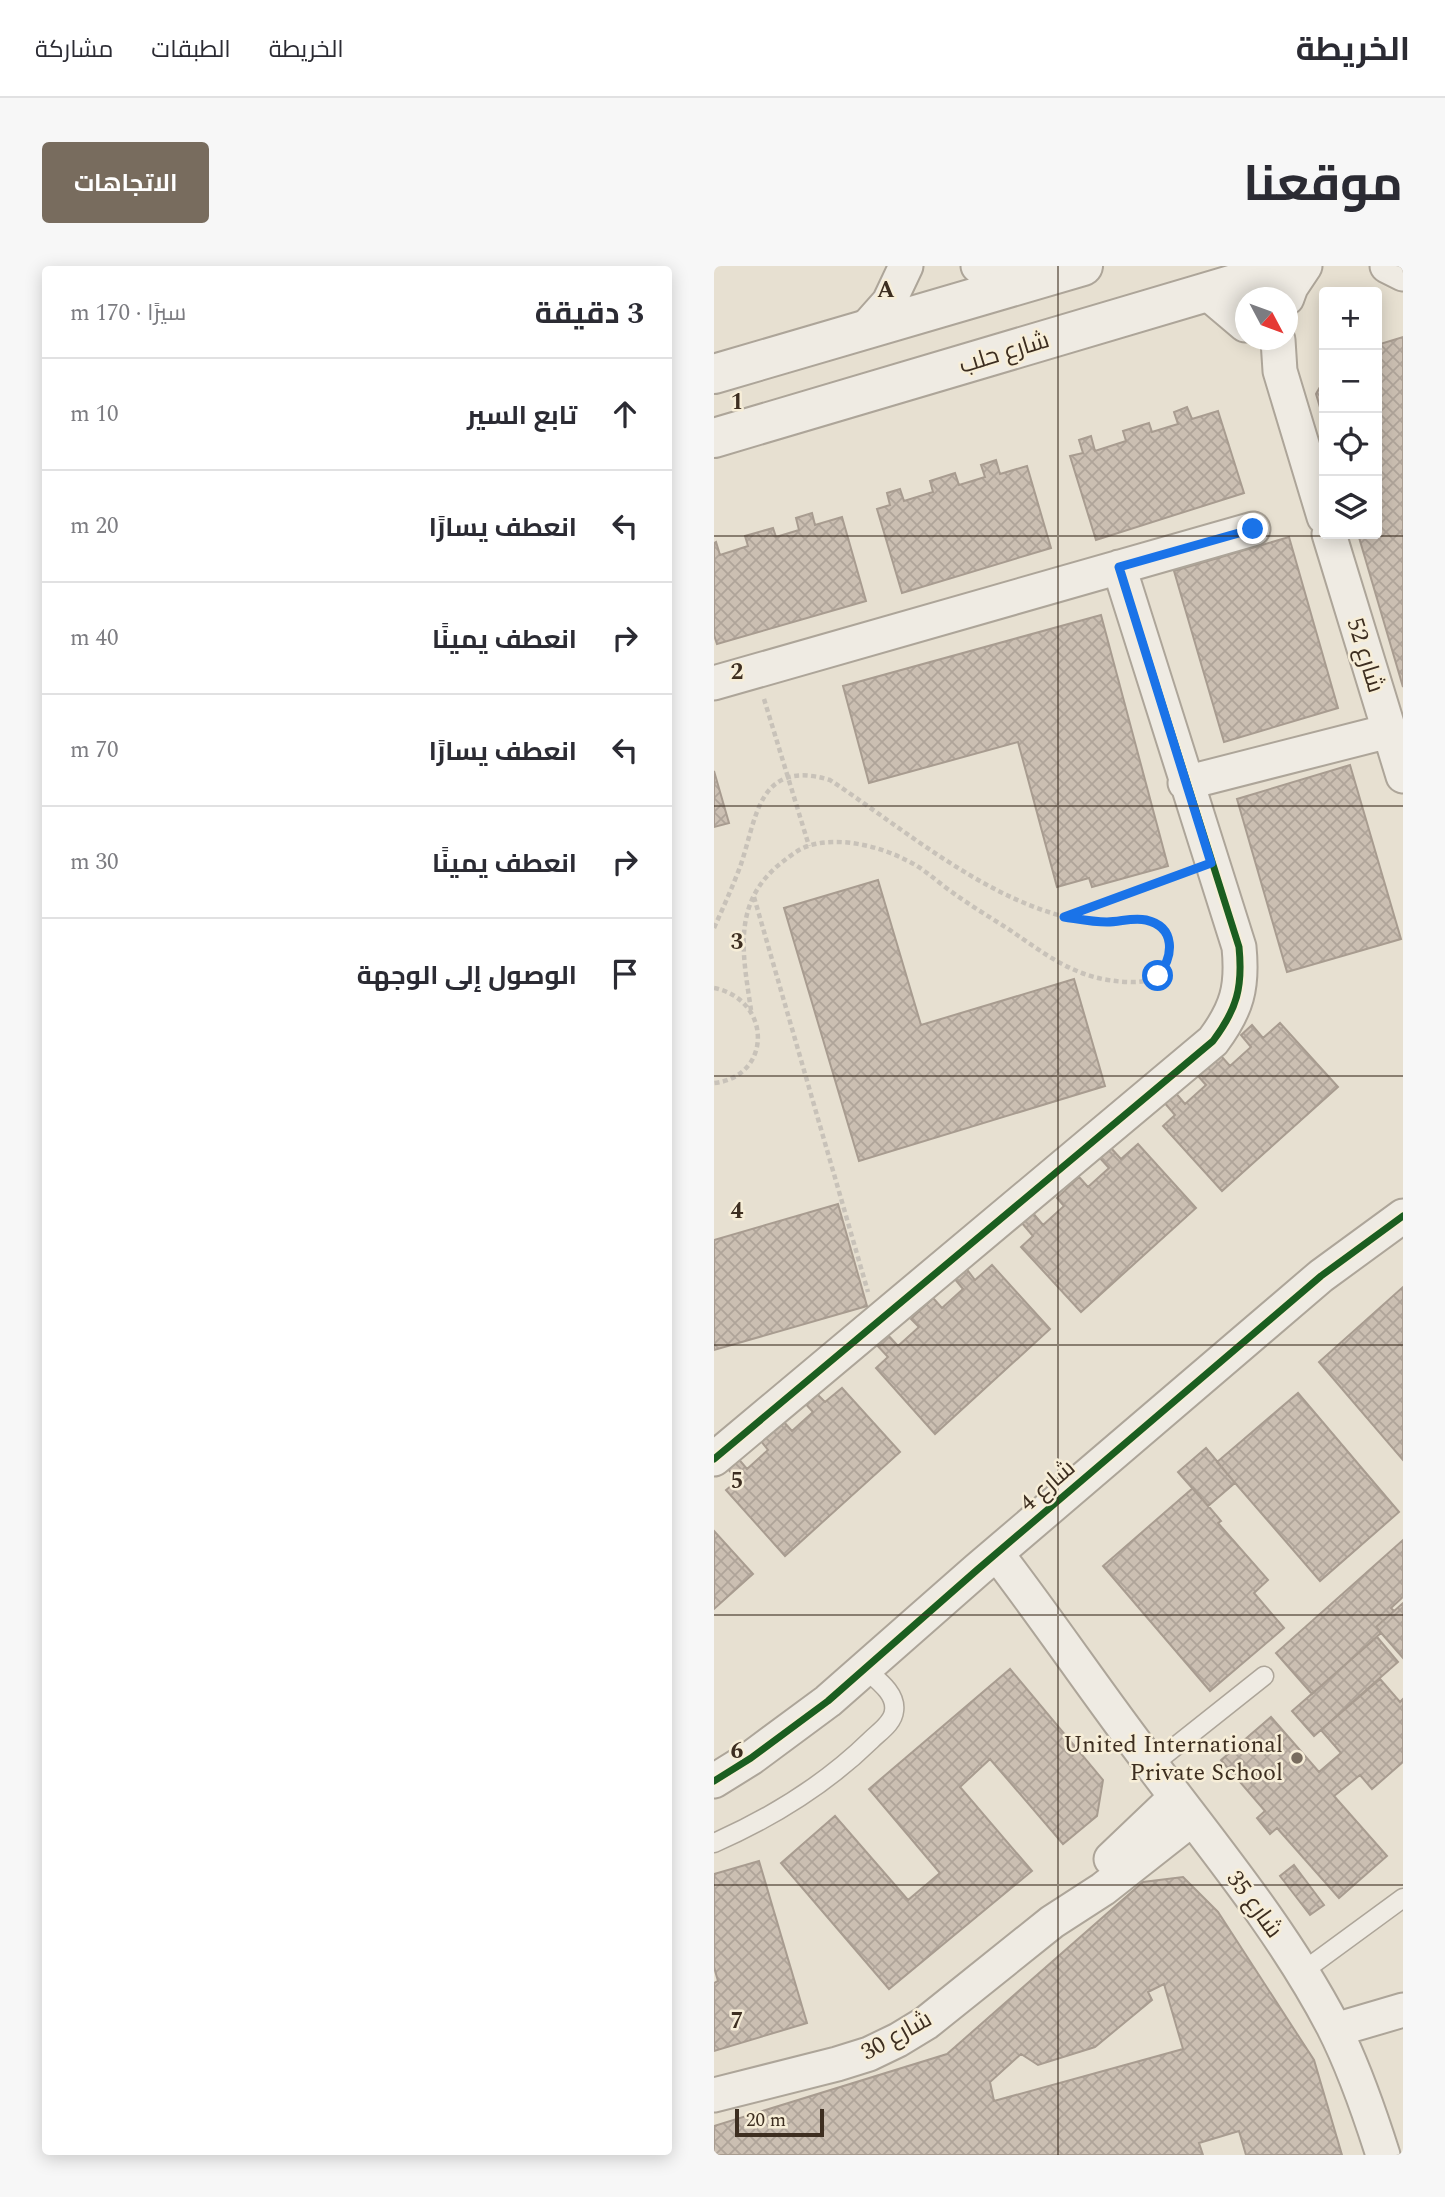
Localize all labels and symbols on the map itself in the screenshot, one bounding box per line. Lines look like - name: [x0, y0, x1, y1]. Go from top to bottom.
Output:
- text: A: [877, 273, 895, 308]
- north arrow: [1235, 287, 1298, 350]
- street label: شارع حلب: [955, 322, 1054, 384]
- text: 1: [731, 385, 743, 420]
- route end: [1237, 513, 1268, 544]
- street label: شارع 52: [1337, 613, 1393, 697]
- text: 2: [731, 655, 744, 690]
- text: 3: [731, 925, 744, 960]
- route start: [1142, 960, 1173, 991]
- text: 4: [731, 1194, 744, 1229]
- street label: شارع 4: [1012, 1451, 1084, 1520]
- text: 5: [731, 1464, 743, 1499]
- place label: United International Private School: [1063, 1727, 1283, 1791]
- text: 6: [731, 1734, 744, 1769]
- marker: United International Private School: [1289, 1750, 1305, 1766]
- street label: شارع 35: [1217, 1863, 1291, 1946]
- street label: شارع 30: [854, 2002, 939, 2070]
- text: 7: [731, 2004, 743, 2039]
- scale bar: [735, 2106, 824, 2138]

